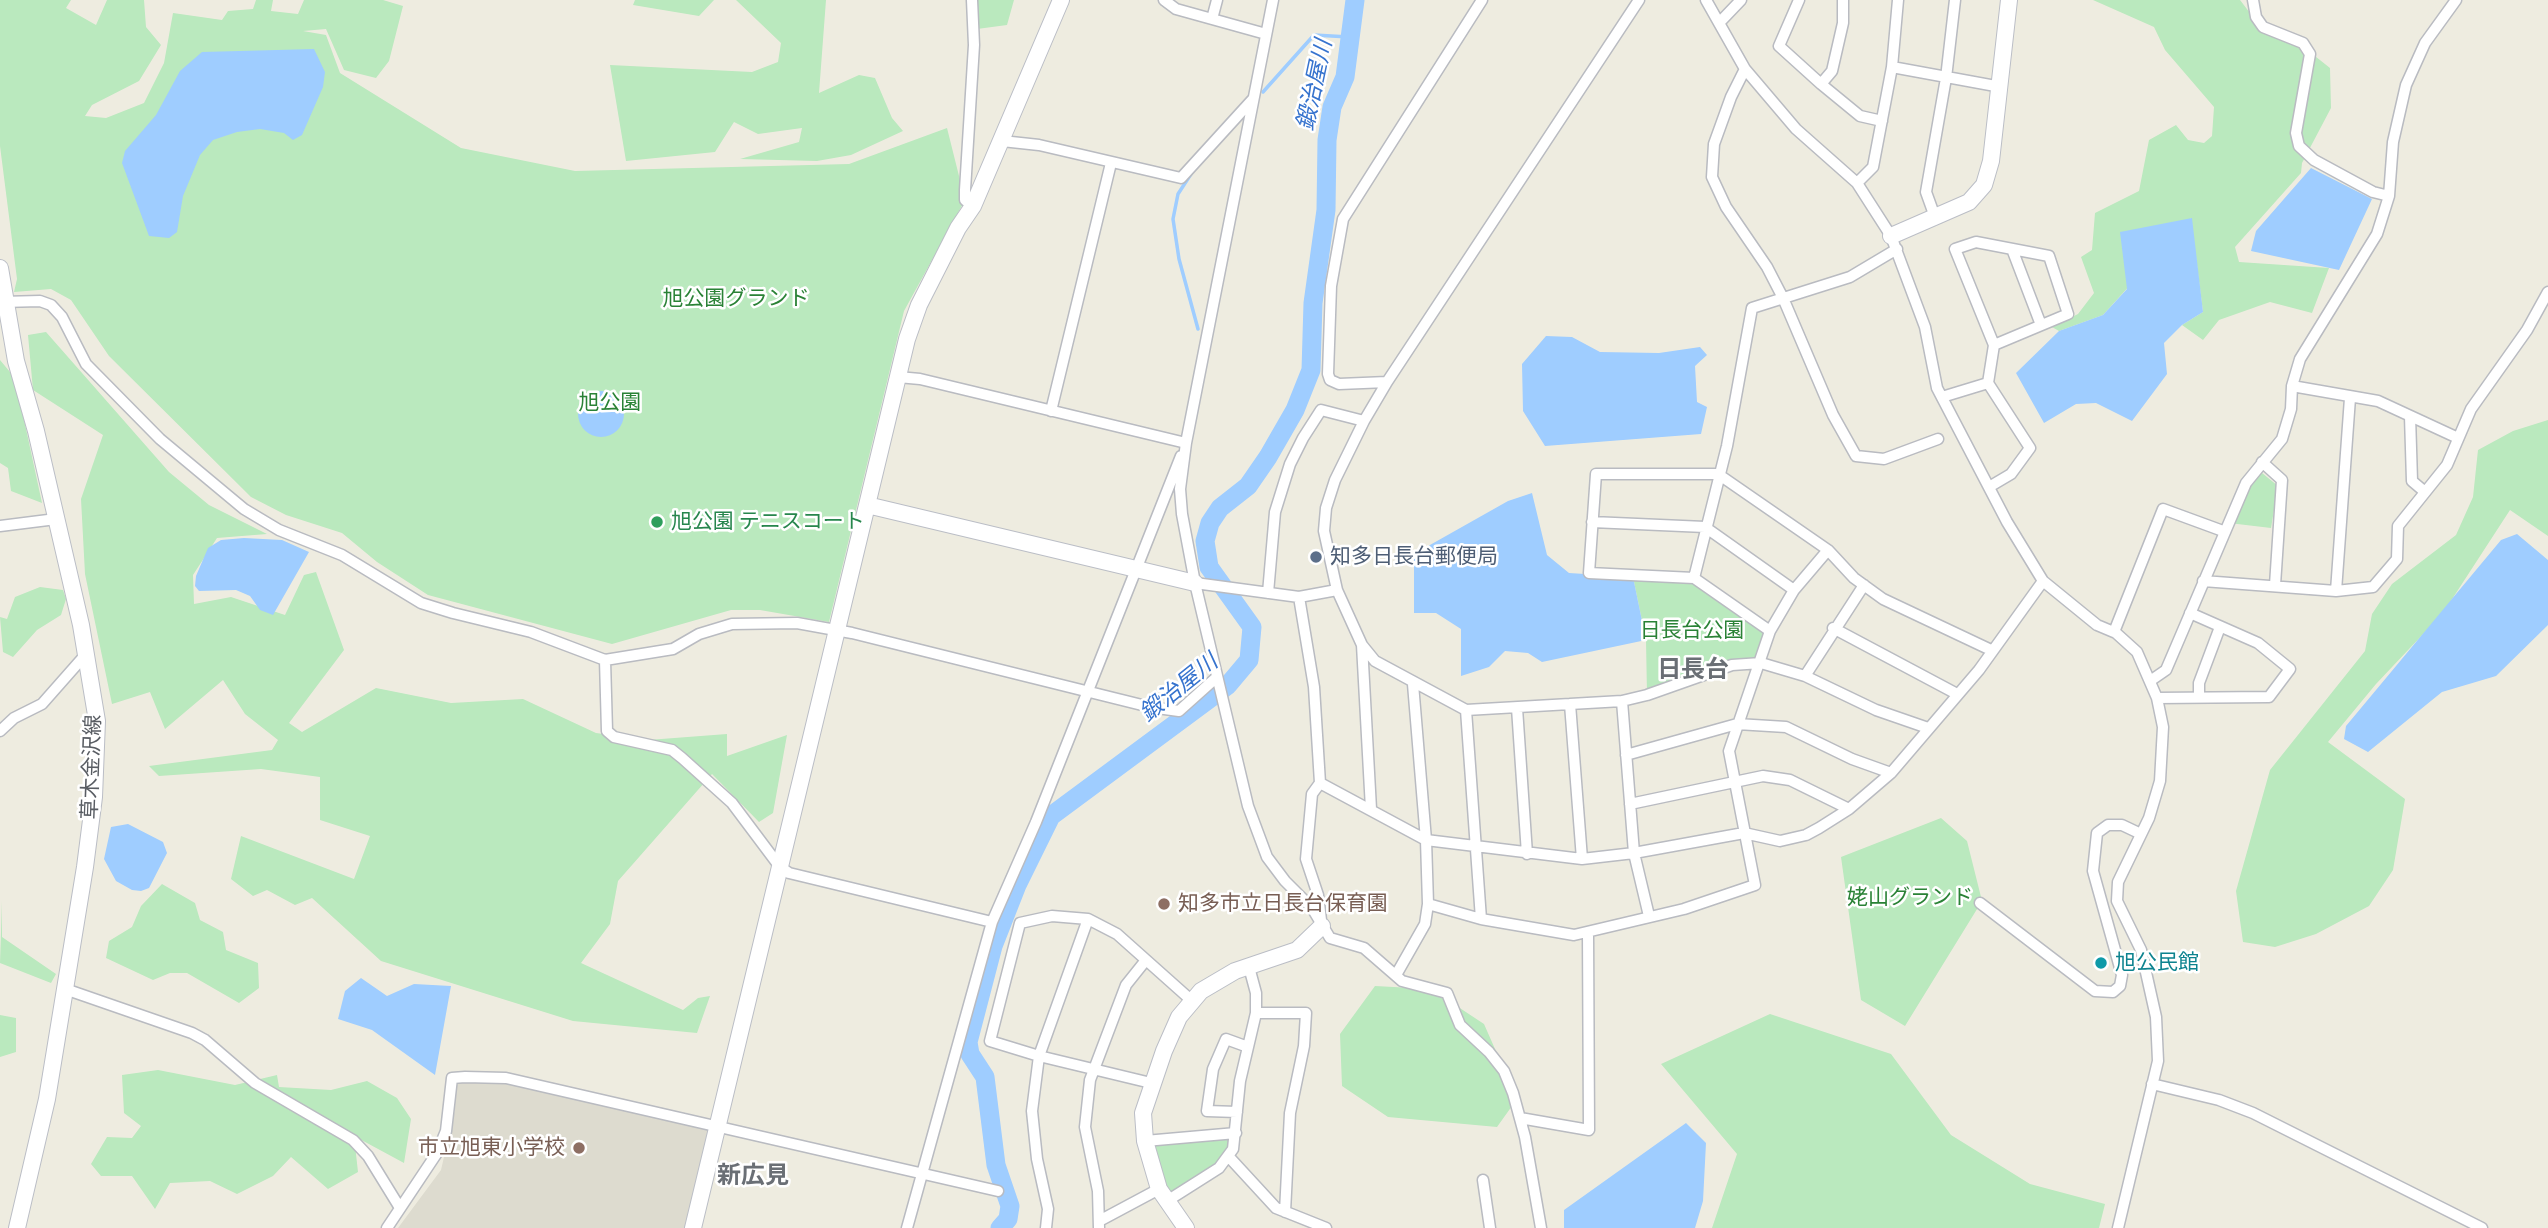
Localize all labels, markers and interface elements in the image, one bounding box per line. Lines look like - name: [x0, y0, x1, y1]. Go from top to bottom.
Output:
- water label: 鍛治屋川: [1292, 37, 1338, 133]
- park label: 旭公園グランド: [663, 286, 809, 312]
- park label: 旭公園: [579, 390, 641, 416]
- place label: 旭公園 テニスコート: [671, 509, 865, 535]
- marker: 旭公園 テニスコート: [649, 514, 665, 530]
- place label: 知多日長台郵便局: [1330, 544, 1498, 570]
- marker: 知多日長台郵便局: [1308, 549, 1324, 565]
- park label: 日長台公園: [1640, 618, 1744, 644]
- water label: 鍛治屋川: [1135, 648, 1223, 728]
- district label: 日長台: [1657, 656, 1729, 684]
- street label: 草木金沢線: [78, 714, 106, 820]
- park label: 姥山グランド: [1847, 885, 1973, 911]
- place label: 知多市立日長台保育園: [1178, 891, 1388, 917]
- marker: 知多市立日長台保育園: [1156, 896, 1172, 912]
- place label: 旭公民館: [2115, 950, 2199, 976]
- marker: 旭公民館: [2093, 955, 2109, 971]
- place label: 市立旭東小学校: [418, 1135, 565, 1161]
- marker: 市立旭東小学校: [571, 1140, 587, 1156]
- district label: 新広見: [717, 1162, 789, 1190]

